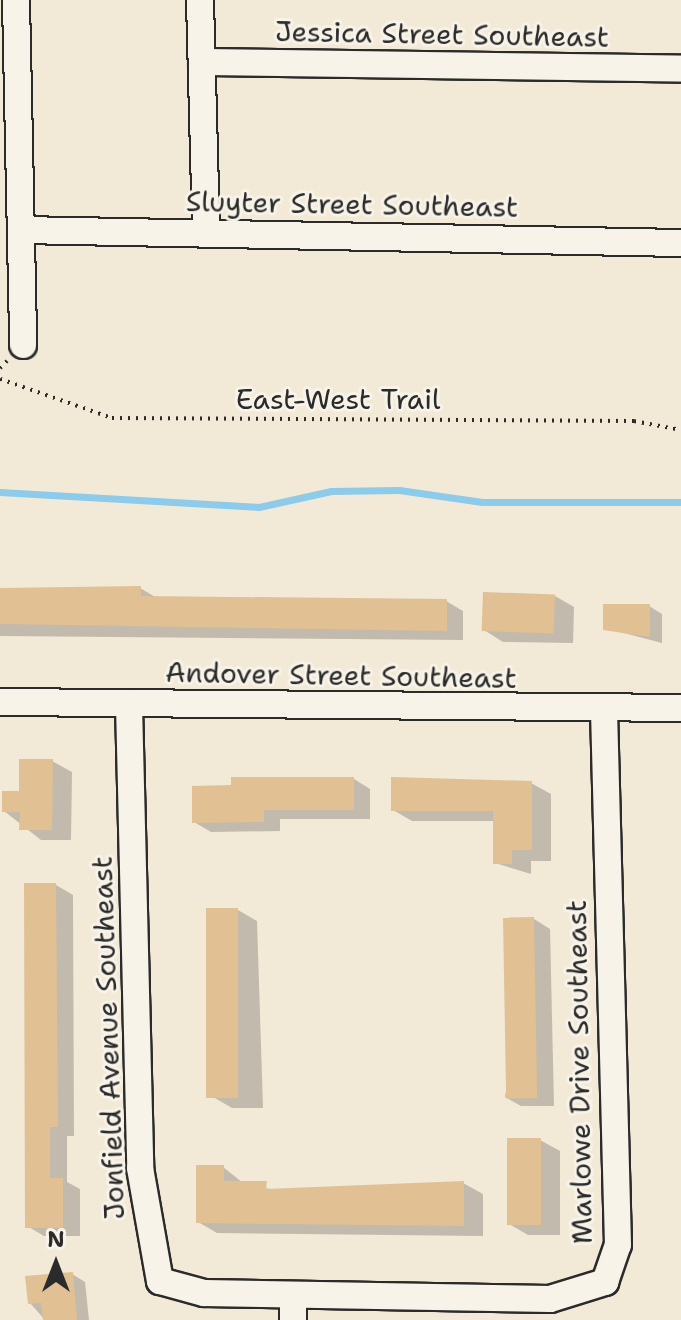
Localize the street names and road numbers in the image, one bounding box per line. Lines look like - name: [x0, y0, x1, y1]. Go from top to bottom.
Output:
- street label: Jessica Street Southeast: [275, 14, 609, 54]
- street label: Sluyter Street Southeast: [186, 184, 518, 224]
- street label: East-West Trail: [236, 382, 440, 416]
- street label: Andover Street Southeast: [165, 655, 517, 695]
- street label: Jonfield Avenue Southeast: [85, 856, 131, 1220]
- street label: Marlowe Drive Southeast: [559, 900, 599, 1244]

